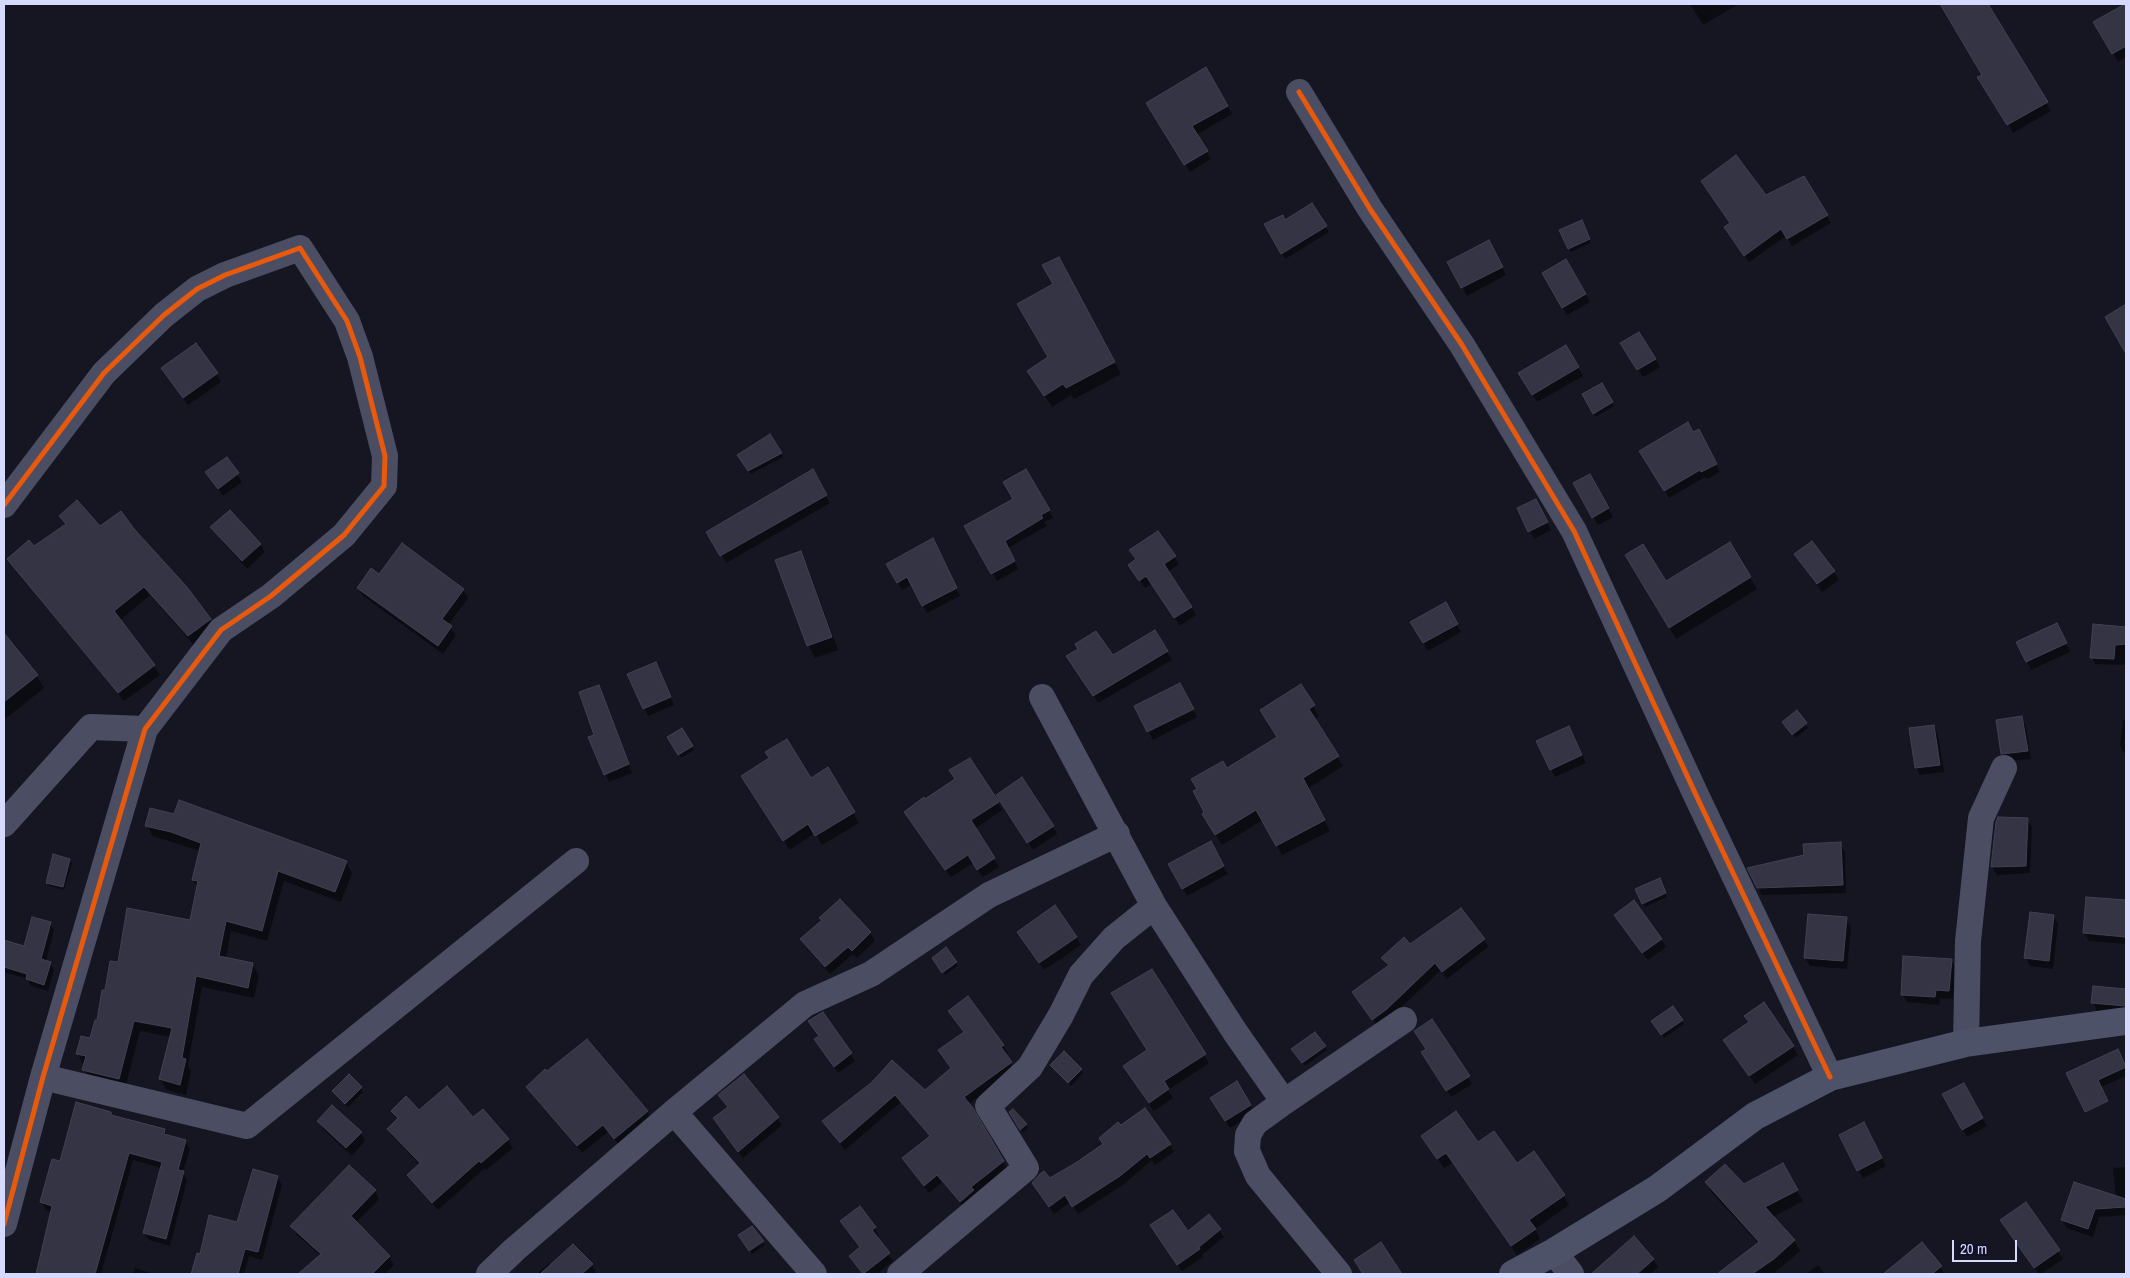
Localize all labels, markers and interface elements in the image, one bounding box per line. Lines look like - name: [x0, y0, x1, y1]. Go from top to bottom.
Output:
- scale bar: [1955, 1230, 2020, 1262]
- text: 20 m: [1960, 1238, 1987, 1259]

